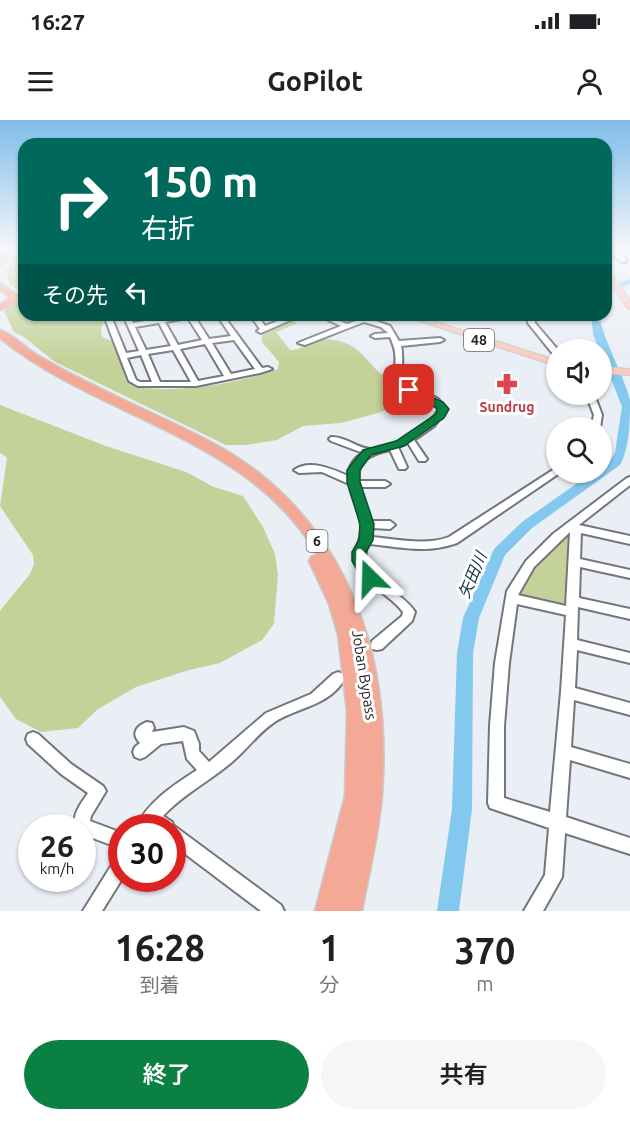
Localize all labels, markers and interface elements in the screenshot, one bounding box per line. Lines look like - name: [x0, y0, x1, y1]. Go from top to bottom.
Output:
- text: 16:27: [30, 9, 85, 34]
- icon: menu: [24, 65, 57, 98]
- icon: person: [573, 65, 606, 98]
- text: GoPilot: [267, 66, 363, 96]
- text: 150 m: [141, 158, 258, 205]
- icon: right: [42, 162, 120, 240]
- text: 右折: [141, 213, 195, 243]
- icon: left: [120, 276, 153, 309]
- text: その先: [42, 282, 108, 307]
- road number: 48: [464, 329, 494, 351]
- map controls: [546, 339, 612, 483]
- button: sound: [546, 339, 612, 405]
- pin: [383, 364, 434, 415]
- pharmacy icon: Sundrug: [495, 372, 519, 396]
- icon: arrive: [392, 373, 425, 406]
- place label: Sundrug: [480, 399, 534, 415]
- button: search: [546, 417, 612, 483]
- road number: 6: [306, 530, 328, 552]
- position arrow: [338, 546, 402, 610]
- water label: 矢田川: [454, 548, 490, 601]
- street label: Joban Bypass: [349, 629, 380, 721]
- speed limit sign: 30: [108, 814, 186, 892]
- text: 26: [40, 829, 74, 863]
- text: km/h: [40, 860, 74, 877]
- text: 16:28: [115, 927, 205, 968]
- text: 1: [319, 927, 340, 968]
- text: 370: [454, 930, 515, 971]
- text: m: [476, 972, 494, 995]
- text: 到着: [140, 973, 180, 996]
- text: 分: [320, 973, 340, 996]
- button: 終了: [24, 1040, 309, 1109]
- button: 共有: [321, 1040, 606, 1109]

